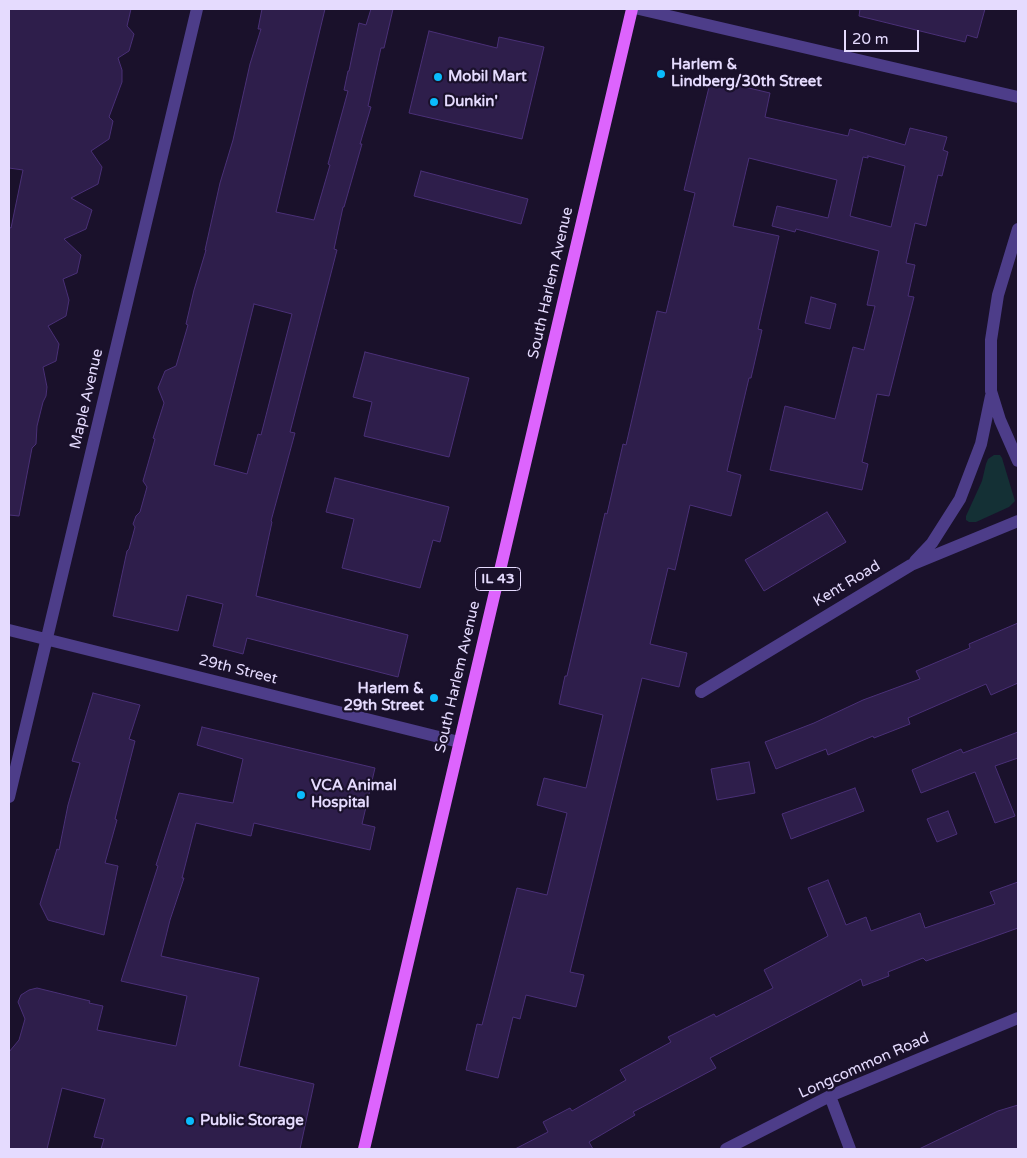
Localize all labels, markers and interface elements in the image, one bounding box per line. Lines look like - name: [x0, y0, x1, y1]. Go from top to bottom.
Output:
- scale bar: [847, 20, 922, 52]
- text: 20 m: [852, 30, 889, 48]
- place label: Harlem & Lindberg/30th Street: [671, 56, 822, 91]
- place label: Mobil Mart: [448, 68, 527, 86]
- marker: Harlem & Lindberg/30th Street: [655, 68, 667, 80]
- marker: Mobil Mart: [432, 71, 444, 83]
- place label: Dunkin': [444, 93, 498, 111]
- marker: Dunkin': [428, 96, 440, 108]
- street label: South Harlem Avenue: [525, 205, 577, 361]
- street label: Maple Avenue: [67, 347, 107, 451]
- street label: Kent Road: [810, 557, 884, 611]
- road number: IL 43: [476, 568, 520, 590]
- street label: South Harlem Avenue: [432, 599, 484, 755]
- street label: 29th Street: [197, 652, 279, 688]
- place label: Harlem & 29th Street: [344, 680, 424, 715]
- marker: Harlem & 29th Street: [428, 692, 440, 704]
- place label: VCA Animal Hospital: [311, 777, 397, 812]
- marker: VCA Animal Hospital: [295, 789, 307, 801]
- street label: Longcommon Road: [796, 1029, 932, 1103]
- place label: Public Storage: [200, 1112, 304, 1130]
- marker: Public Storage: [184, 1115, 196, 1127]

